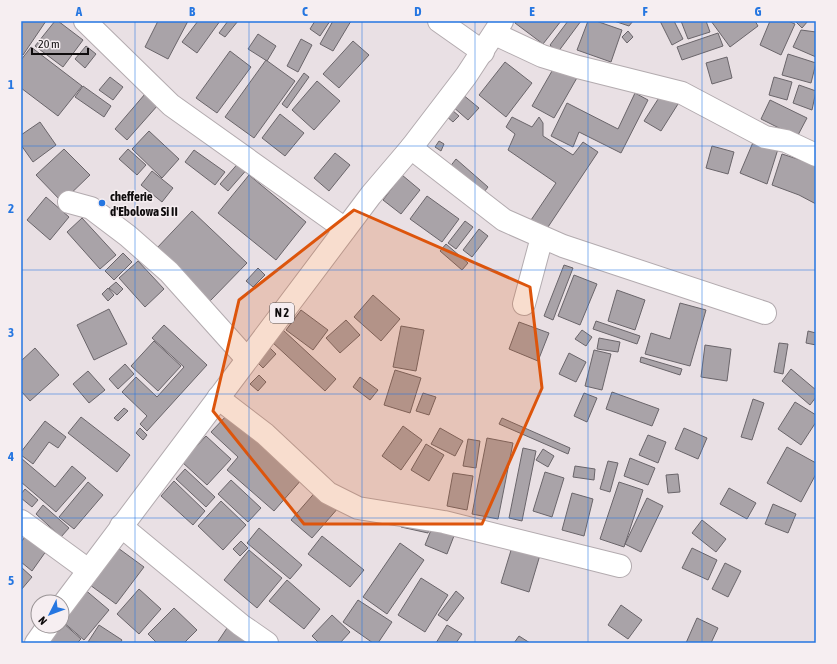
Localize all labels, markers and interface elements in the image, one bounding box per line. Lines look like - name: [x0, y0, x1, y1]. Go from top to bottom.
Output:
- text: A: [75, 4, 83, 19]
- text: B: [189, 4, 196, 19]
- text: C: [302, 4, 308, 19]
- text: D: [414, 4, 422, 19]
- text: E: [529, 4, 535, 19]
- text: F: [642, 4, 648, 19]
- text: G: [755, 4, 762, 19]
- scale bar: [32, 30, 88, 56]
- text: 20 m: [38, 37, 60, 51]
- text: 1: [8, 77, 14, 92]
- place label: chefferie d'Ebolowa Si II: [110, 189, 178, 219]
- marker: chefferie d'Ebolowa Si II: [97, 198, 107, 208]
- text: 2: [8, 201, 14, 216]
- road number: N 2: [270, 303, 294, 323]
- text: 3: [8, 325, 14, 340]
- text: 4: [7, 449, 14, 464]
- text: 5: [8, 573, 14, 588]
- north arrow: [30, 594, 70, 634]
- text: N: [36, 614, 49, 627]

